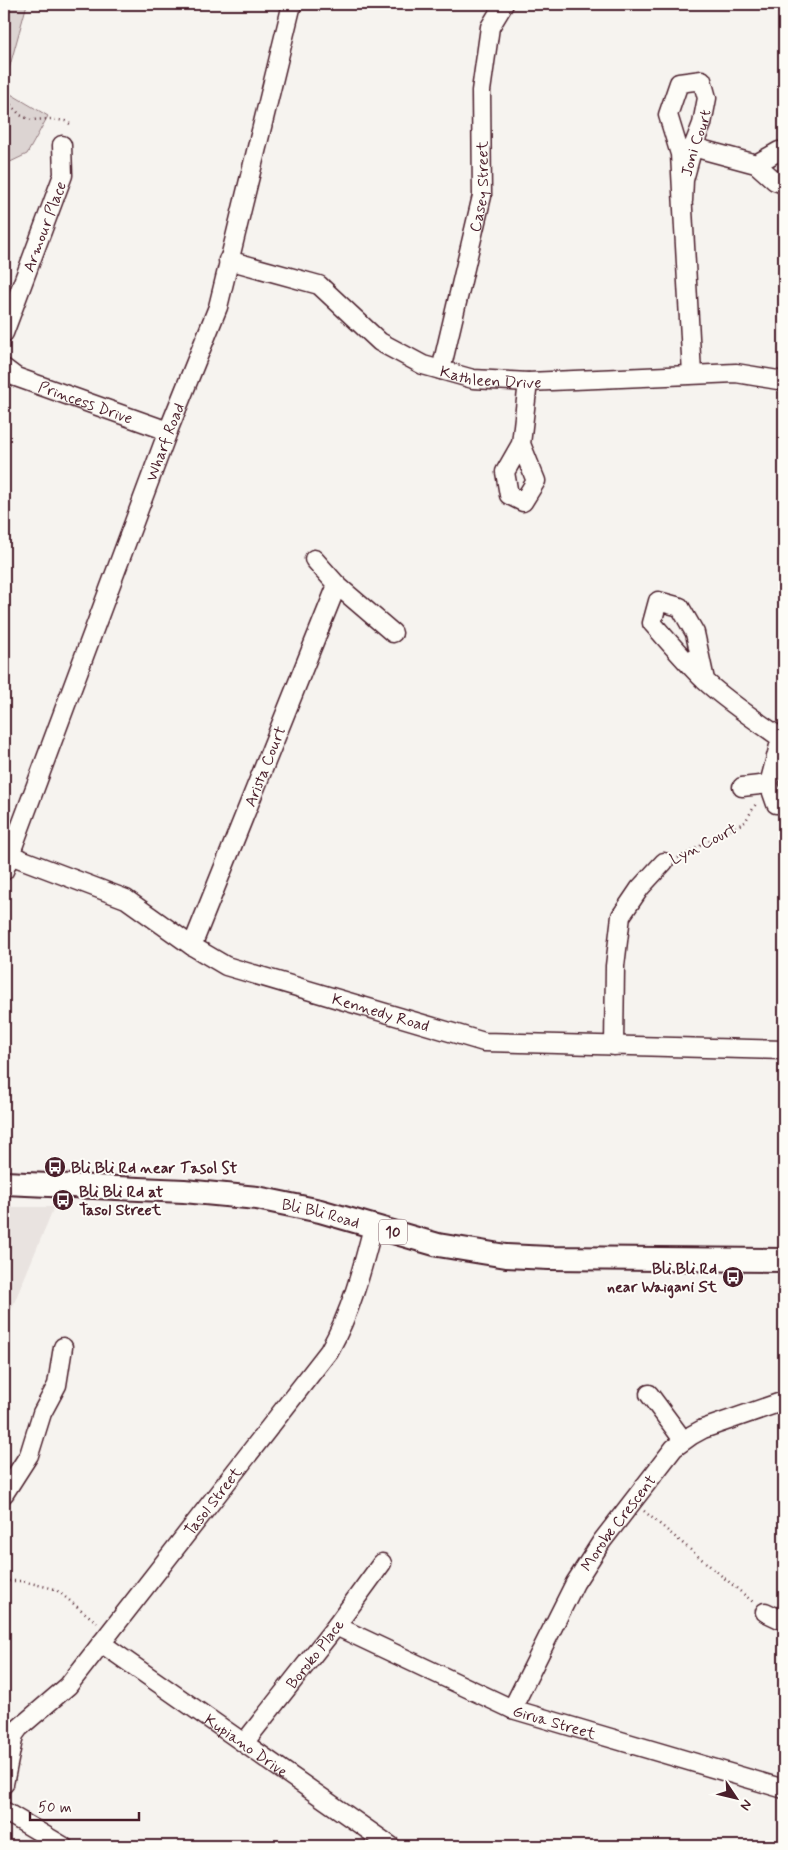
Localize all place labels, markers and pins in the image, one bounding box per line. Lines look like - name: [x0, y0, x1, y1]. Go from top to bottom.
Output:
- bus stop icon: Bli Bli Rd near Tasol St: [43, 1155, 67, 1179]
- place label: Bli Bli Rd near Tasol St: [71, 1158, 238, 1179]
- place label: Bli Bli Rd at Tasol Street: [79, 1182, 164, 1221]
- bus stop icon: Bli Bli Rd at Tasol Street: [51, 1188, 75, 1212]
- place label: Bli Bli Rd near Waigani St: [607, 1259, 718, 1299]
- bus stop icon: Bli Bli Rd near Waigani St: [721, 1265, 745, 1289]

